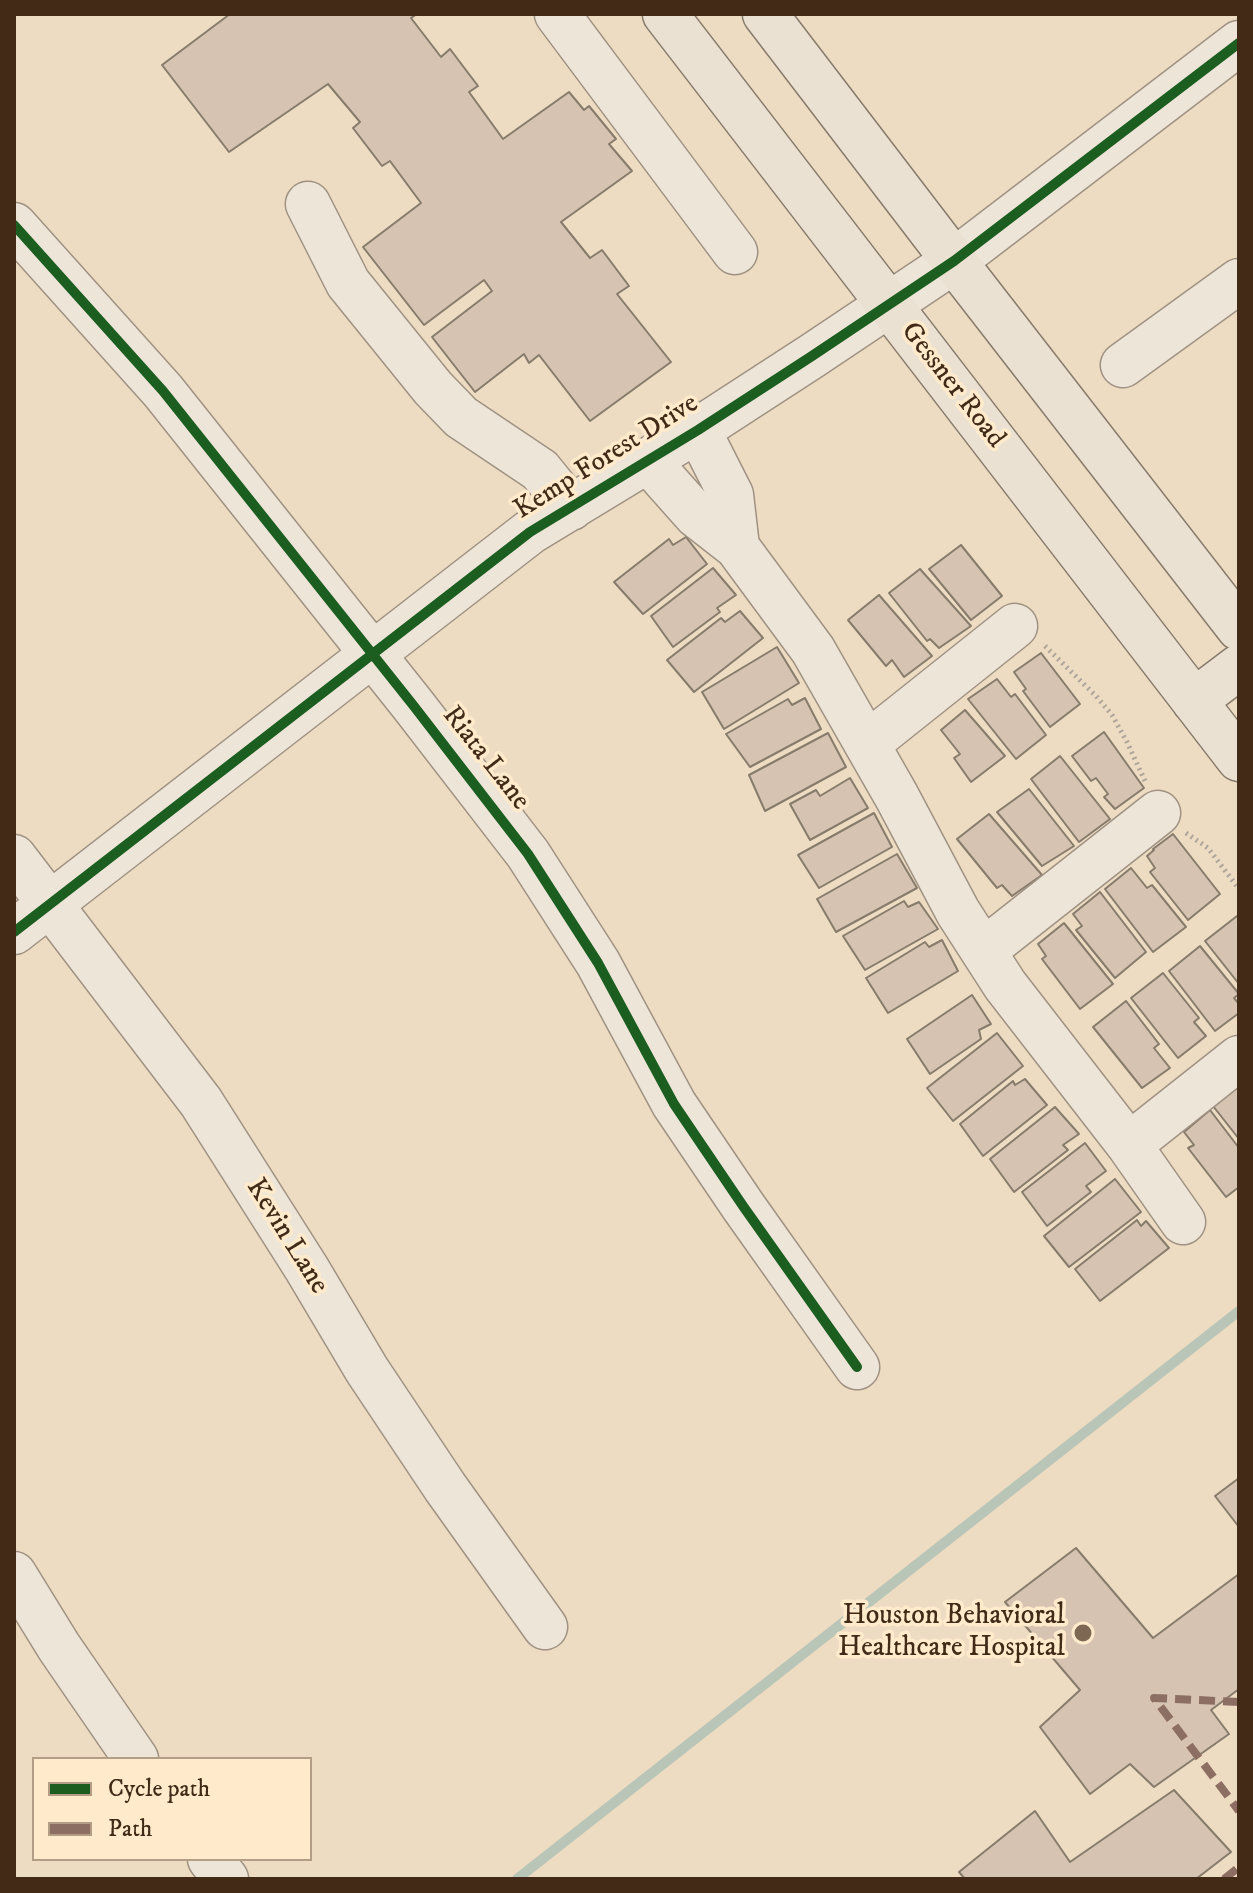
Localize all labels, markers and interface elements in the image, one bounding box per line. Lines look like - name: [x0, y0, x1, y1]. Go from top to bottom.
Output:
- street label: Gessner Road: [892, 316, 1012, 456]
- street label: Kemp Forest Drive: [509, 388, 705, 528]
- street label: Riata Lane: [434, 700, 536, 818]
- street label: Kevin Lane: [237, 1173, 335, 1301]
- place label: Houston Behavioral Healthcare Hospital: [838, 1600, 1065, 1666]
- marker: Houston Behavioral Healthcare Hospital: [1072, 1622, 1094, 1644]
- legend: [32, 1757, 312, 1861]
- text: Cycle path: [108, 1774, 210, 1804]
- text: Path: [108, 1814, 152, 1844]

